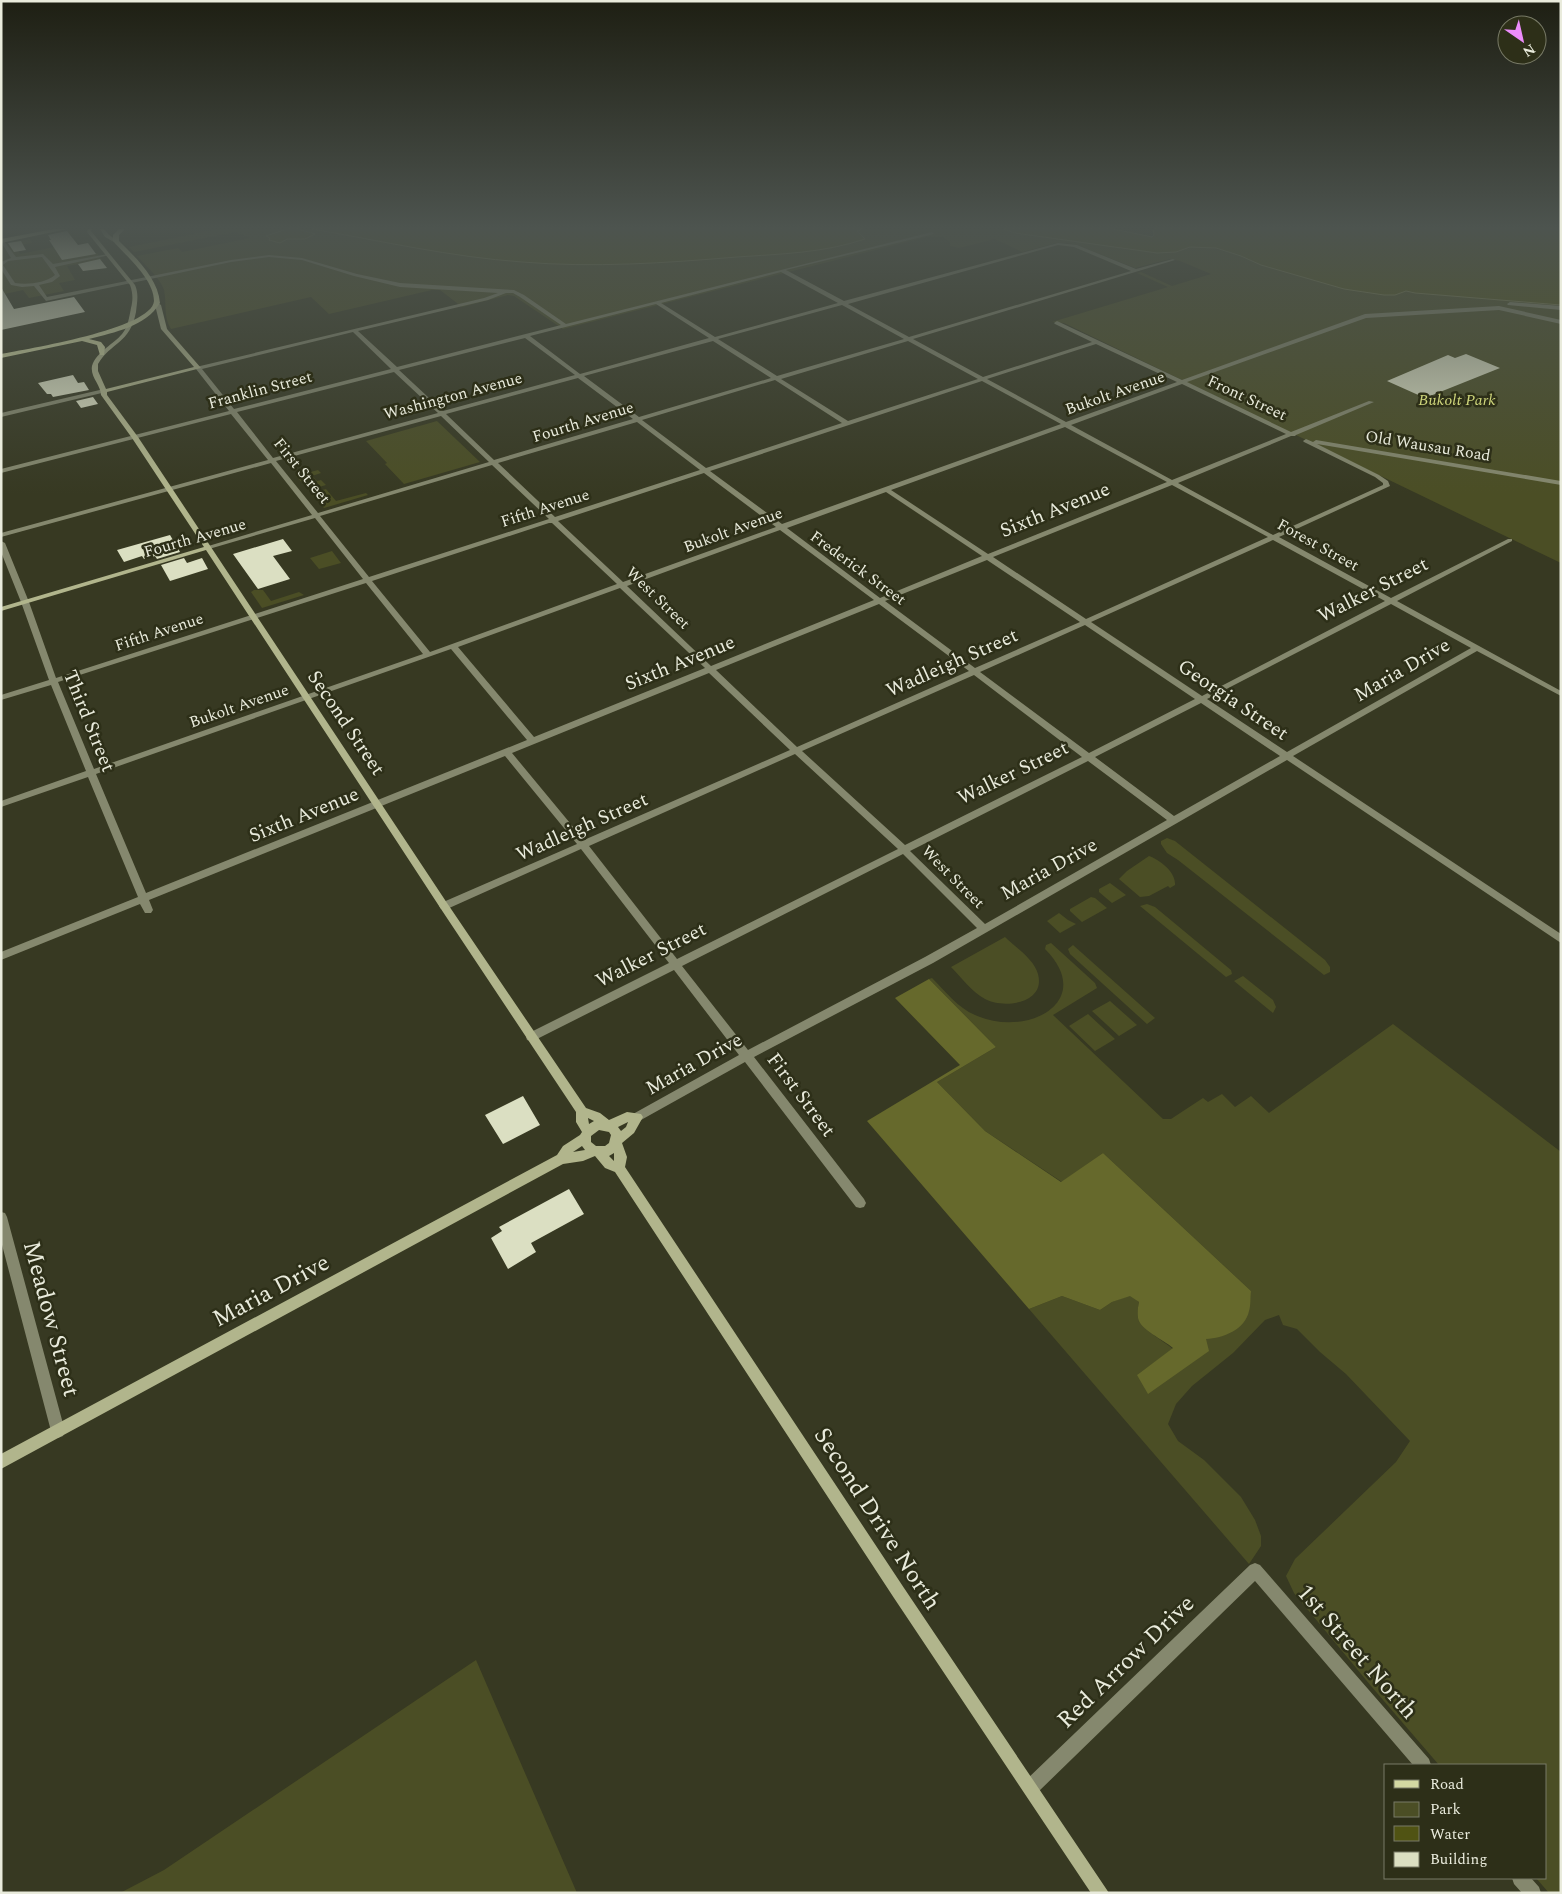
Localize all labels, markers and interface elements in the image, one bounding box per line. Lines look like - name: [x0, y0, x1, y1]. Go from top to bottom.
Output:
- north arrow: [1497, 15, 1547, 65]
- text: N: [1518, 38, 1540, 62]
- street label: Franklin Street: [205, 365, 315, 415]
- street label: Bukolt Avenue: [1062, 365, 1168, 421]
- street label: Washington Avenue: [381, 366, 525, 426]
- street label: Front Street: [1203, 369, 1291, 427]
- park label: Bukolt Park: [1418, 388, 1496, 412]
- street label: Fourth Avenue: [529, 395, 637, 449]
- street label: Old Wausau Road: [1364, 424, 1492, 468]
- street label: First Street: [268, 433, 337, 510]
- street label: Sixth Avenue: [995, 474, 1115, 546]
- street label: Fifth Avenue: [498, 482, 592, 534]
- street label: Bukolt Avenue: [680, 501, 786, 559]
- street label: Fourth Avenue: [141, 512, 249, 564]
- street label: Forest Street: [1273, 513, 1364, 578]
- street label: Frederick Street: [805, 525, 911, 611]
- street label: Walker Street: [1312, 549, 1434, 631]
- street label: West Street: [620, 561, 696, 635]
- street label: Fifth Avenue: [112, 606, 206, 658]
- street label: Wadleigh Street: [881, 620, 1023, 706]
- street label: Sixth Avenue: [620, 627, 740, 699]
- street label: Maria Drive: [1348, 630, 1456, 710]
- street label: Georgia Street: [1171, 652, 1295, 748]
- street label: Second Street: [300, 664, 392, 782]
- street label: Third Street: [55, 665, 123, 777]
- street label: Bukolt Avenue: [186, 678, 292, 734]
- street label: Walker Street: [952, 733, 1074, 813]
- street label: Sixth Avenue: [244, 779, 364, 851]
- street label: Wadleigh Street: [511, 784, 653, 870]
- street label: Maria Drive: [995, 830, 1103, 908]
- street label: West Street: [916, 840, 991, 915]
- street label: Walker Street: [590, 914, 712, 996]
- street label: Maria Drive: [640, 1025, 748, 1103]
- street label: First Street: [759, 1046, 843, 1144]
- street label: Meadow Street: [13, 1237, 89, 1401]
- street label: Maria Drive: [206, 1245, 336, 1337]
- street label: Second Drive North: [804, 1420, 950, 1618]
- street label: 1st Street North: [1288, 1576, 1426, 1728]
- street label: Red Arrow Drive: [1049, 1587, 1203, 1737]
- legend: [1384, 1764, 1547, 1879]
- text: Road: [1430, 1773, 1464, 1796]
- text: Park: [1430, 1798, 1461, 1821]
- text: Water: [1430, 1823, 1470, 1846]
- text: Building: [1430, 1848, 1487, 1871]

